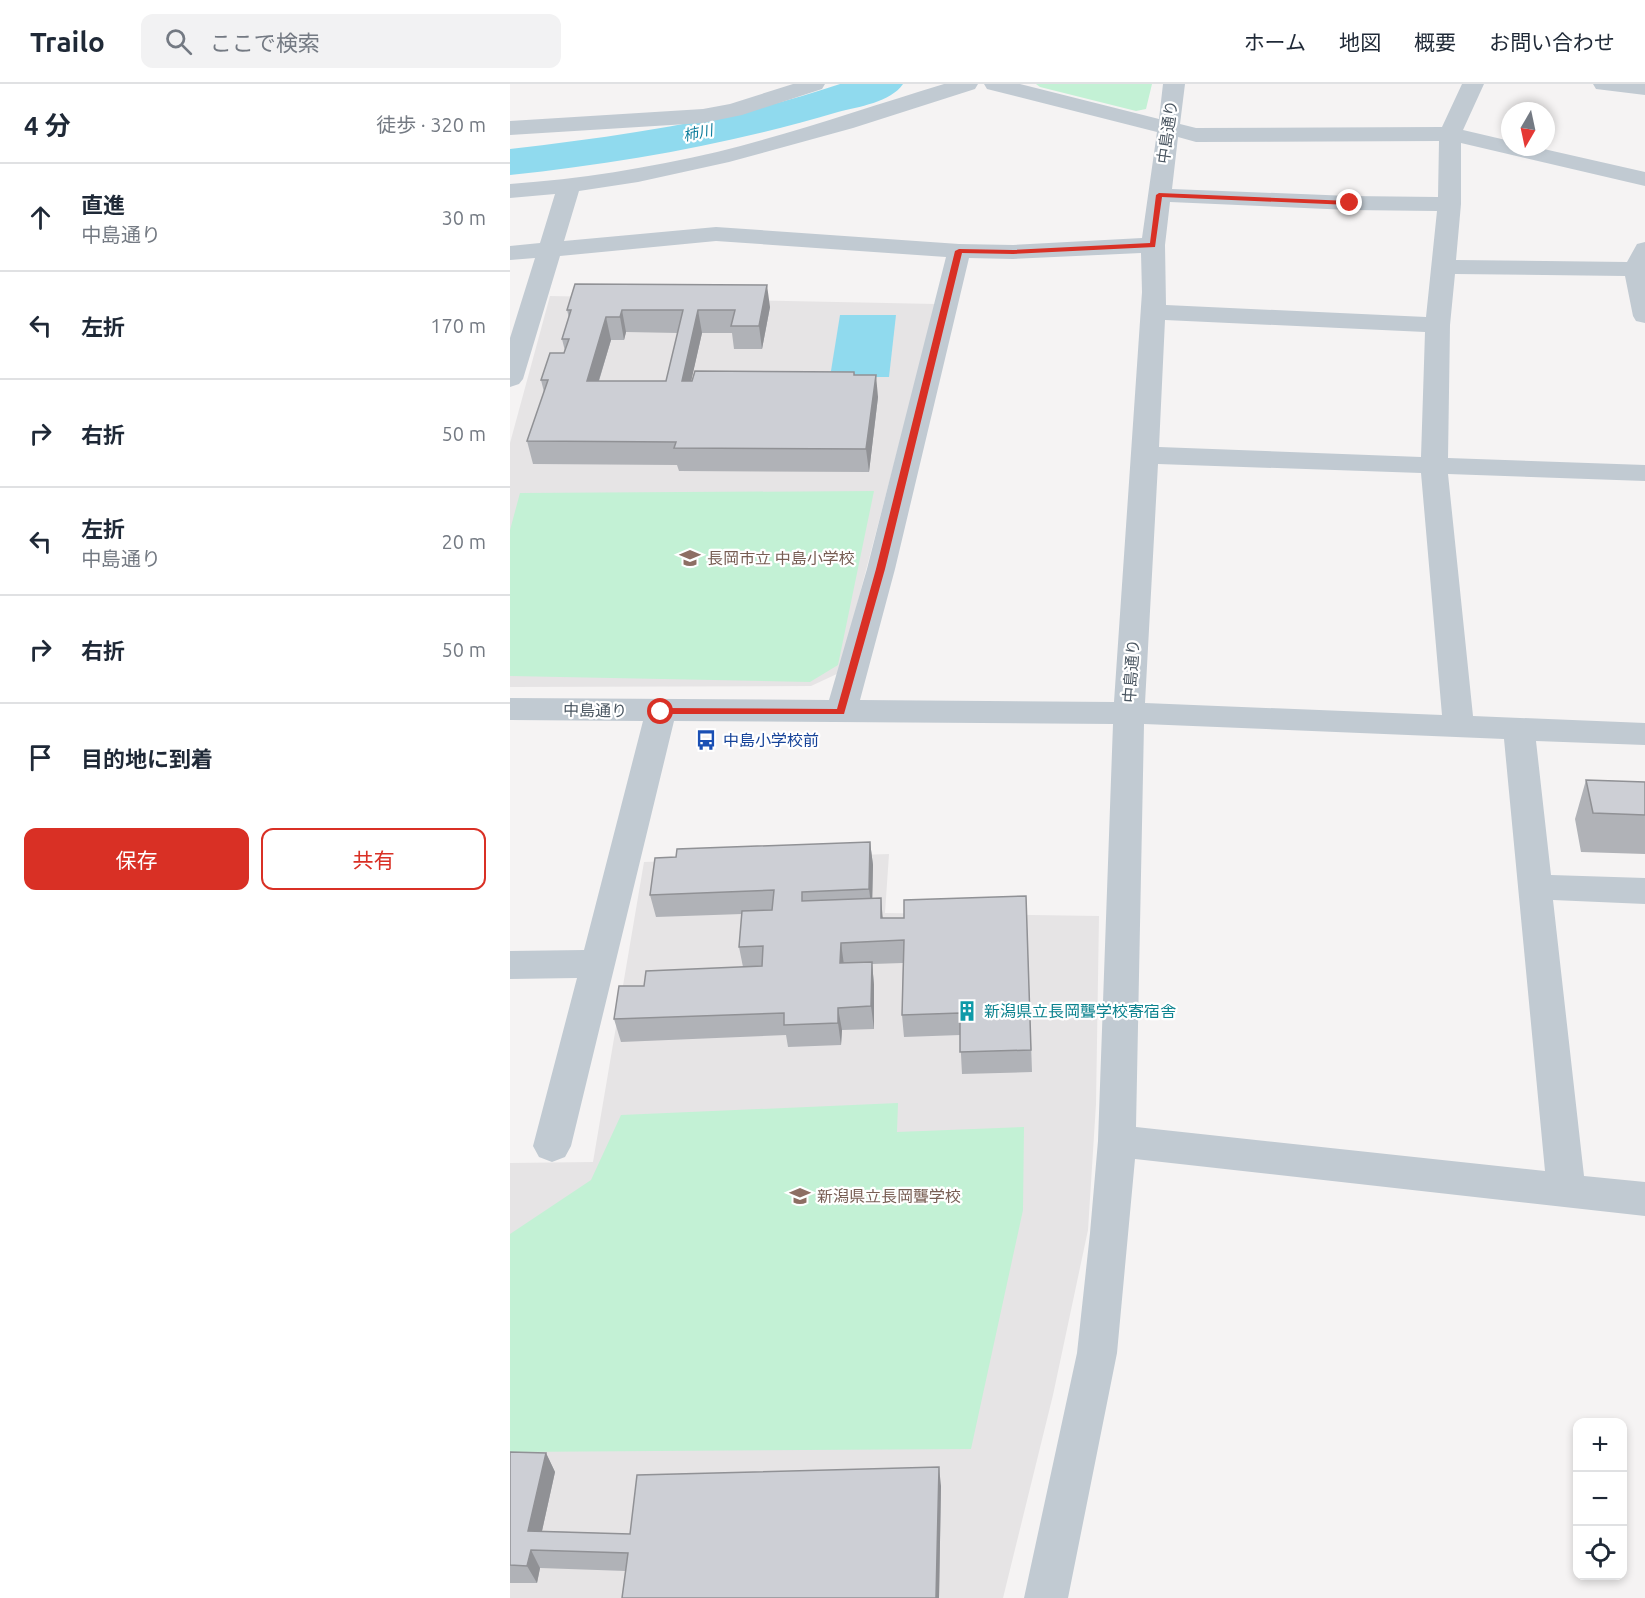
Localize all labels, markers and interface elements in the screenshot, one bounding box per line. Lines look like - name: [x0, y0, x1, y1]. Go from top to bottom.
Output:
- search box: [141, 14, 561, 68]
- icon: search: [162, 25, 195, 58]
- text: Trailo: [30, 26, 105, 57]
- text: ここで検索: [210, 30, 320, 55]
- text: ホーム: [1244, 30, 1306, 54]
- text: 地図: [1339, 30, 1381, 54]
- text: 概要: [1414, 30, 1456, 54]
- text: お問い合わせ: [1489, 30, 1615, 54]
- street label: 中島通り: [1154, 99, 1180, 165]
- north arrow: [1501, 102, 1555, 156]
- text: 4 分: [24, 111, 71, 140]
- text: 徒歩 · 320 m: [376, 113, 486, 136]
- water label: 柿川: [681, 121, 716, 144]
- route end: [1336, 189, 1362, 215]
- text: 直進: [81, 192, 125, 217]
- icon: ahead: [24, 201, 57, 234]
- text: 30 m: [442, 206, 486, 229]
- text: 中島通り: [81, 223, 161, 246]
- icon: left: [24, 309, 57, 342]
- text: 左折: [81, 314, 125, 339]
- text: 170 m: [430, 314, 486, 337]
- icon: right: [24, 417, 57, 450]
- text: 右折: [81, 422, 125, 447]
- text: 50 m: [442, 422, 486, 445]
- text: 左折: [81, 516, 125, 541]
- icon: left: [24, 525, 57, 558]
- text: 20 m: [442, 530, 486, 553]
- school or university icon: 長岡市立 中島小学校: [678, 546, 702, 570]
- text: 中島通り: [81, 547, 161, 570]
- place label: 長岡市立 中島小学校: [707, 549, 855, 567]
- icon: right: [24, 633, 57, 666]
- text: 右折: [81, 638, 125, 663]
- text: 50 m: [442, 638, 486, 661]
- street label: 中島通り: [1120, 638, 1142, 704]
- route start: [647, 698, 673, 724]
- street label: 中島通り: [563, 700, 627, 720]
- bus stop icon: 中島小学校前: [694, 728, 718, 752]
- place label: 中島小学校前: [723, 731, 819, 749]
- icon: arrive: [24, 741, 57, 774]
- text: 目的地に到着: [81, 746, 213, 771]
- button: 保存: [24, 828, 249, 890]
- button: 共有: [261, 828, 486, 890]
- building icon: 新潟県立長岡聾学校寄宿舎: [955, 999, 979, 1023]
- place label: 新潟県立長岡聾学校寄宿舎: [984, 1002, 1176, 1020]
- school or university icon: 新潟県立長岡聾学校: [788, 1184, 812, 1208]
- place label: 新潟県立長岡聾学校: [817, 1187, 961, 1205]
- map controls: [1573, 1418, 1627, 1580]
- button: +: [1573, 1418, 1627, 1472]
- button: −: [1573, 1472, 1627, 1526]
- button: locate: [1573, 1526, 1627, 1580]

